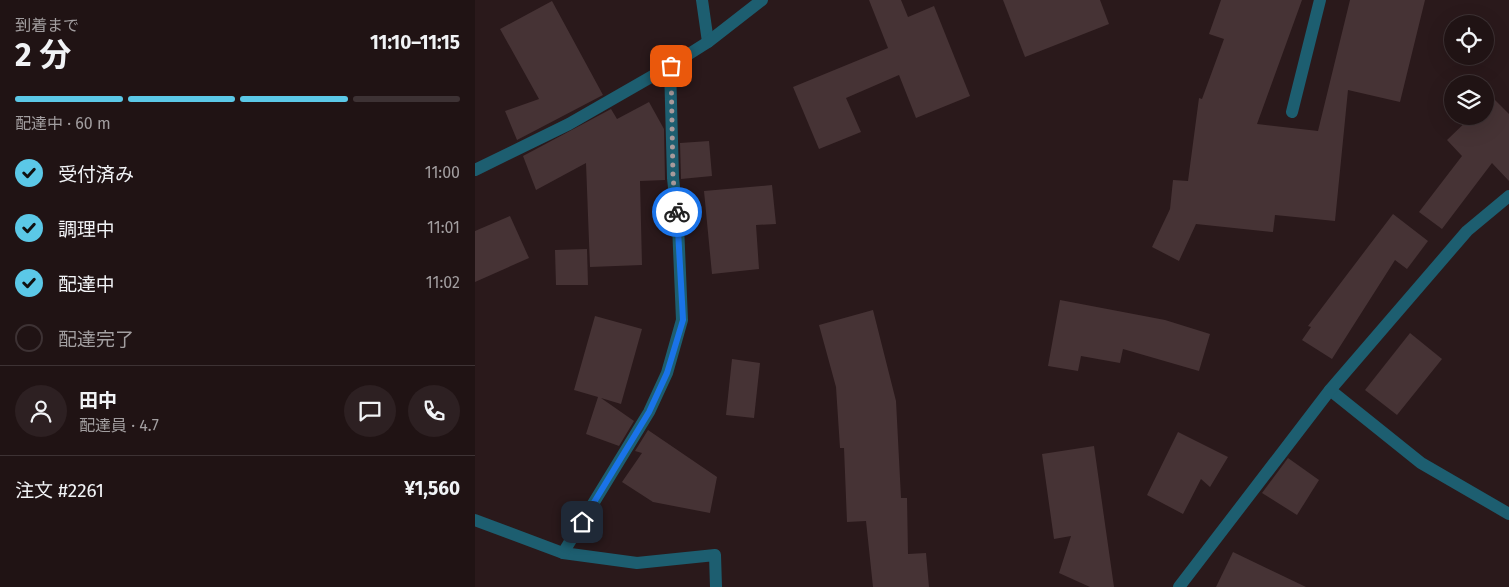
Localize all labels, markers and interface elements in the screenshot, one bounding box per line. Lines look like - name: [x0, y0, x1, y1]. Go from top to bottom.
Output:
- map controls: [1444, 15, 1494, 125]
- button: locate: [1444, 15, 1494, 65]
- text: 到着まで: [15, 16, 79, 35]
- text: 11:10–11:15: [370, 31, 460, 54]
- text: 2 分: [15, 36, 71, 74]
- pin: [650, 45, 692, 87]
- icon: bag: [657, 52, 685, 80]
- button: layers: [1444, 75, 1494, 125]
- text: 配達中 · 60 m: [15, 114, 111, 133]
- icon: check: [15, 159, 43, 187]
- text: 受付済み: [58, 163, 134, 186]
- text: 11:00: [425, 163, 460, 182]
- courier: [652, 187, 702, 237]
- icon: bike: [663, 198, 691, 226]
- icon: check: [15, 214, 43, 242]
- text: 調理中: [58, 218, 115, 241]
- text: 11:01: [427, 218, 460, 237]
- icon: check: [15, 269, 43, 297]
- text: 配達中: [58, 273, 115, 296]
- text: 11:02: [426, 273, 460, 292]
- text: 配達完了: [58, 328, 134, 351]
- button: person: [15, 385, 67, 437]
- button: chat: [344, 385, 396, 437]
- button: phone: [408, 385, 460, 437]
- text: 田中: [79, 389, 117, 412]
- text: 配達員 · 4.7: [79, 416, 159, 435]
- text: ¥1,560: [404, 477, 460, 500]
- text: 注文 #2261: [15, 479, 104, 502]
- pin: [561, 501, 603, 543]
- icon: home: [568, 508, 596, 536]

